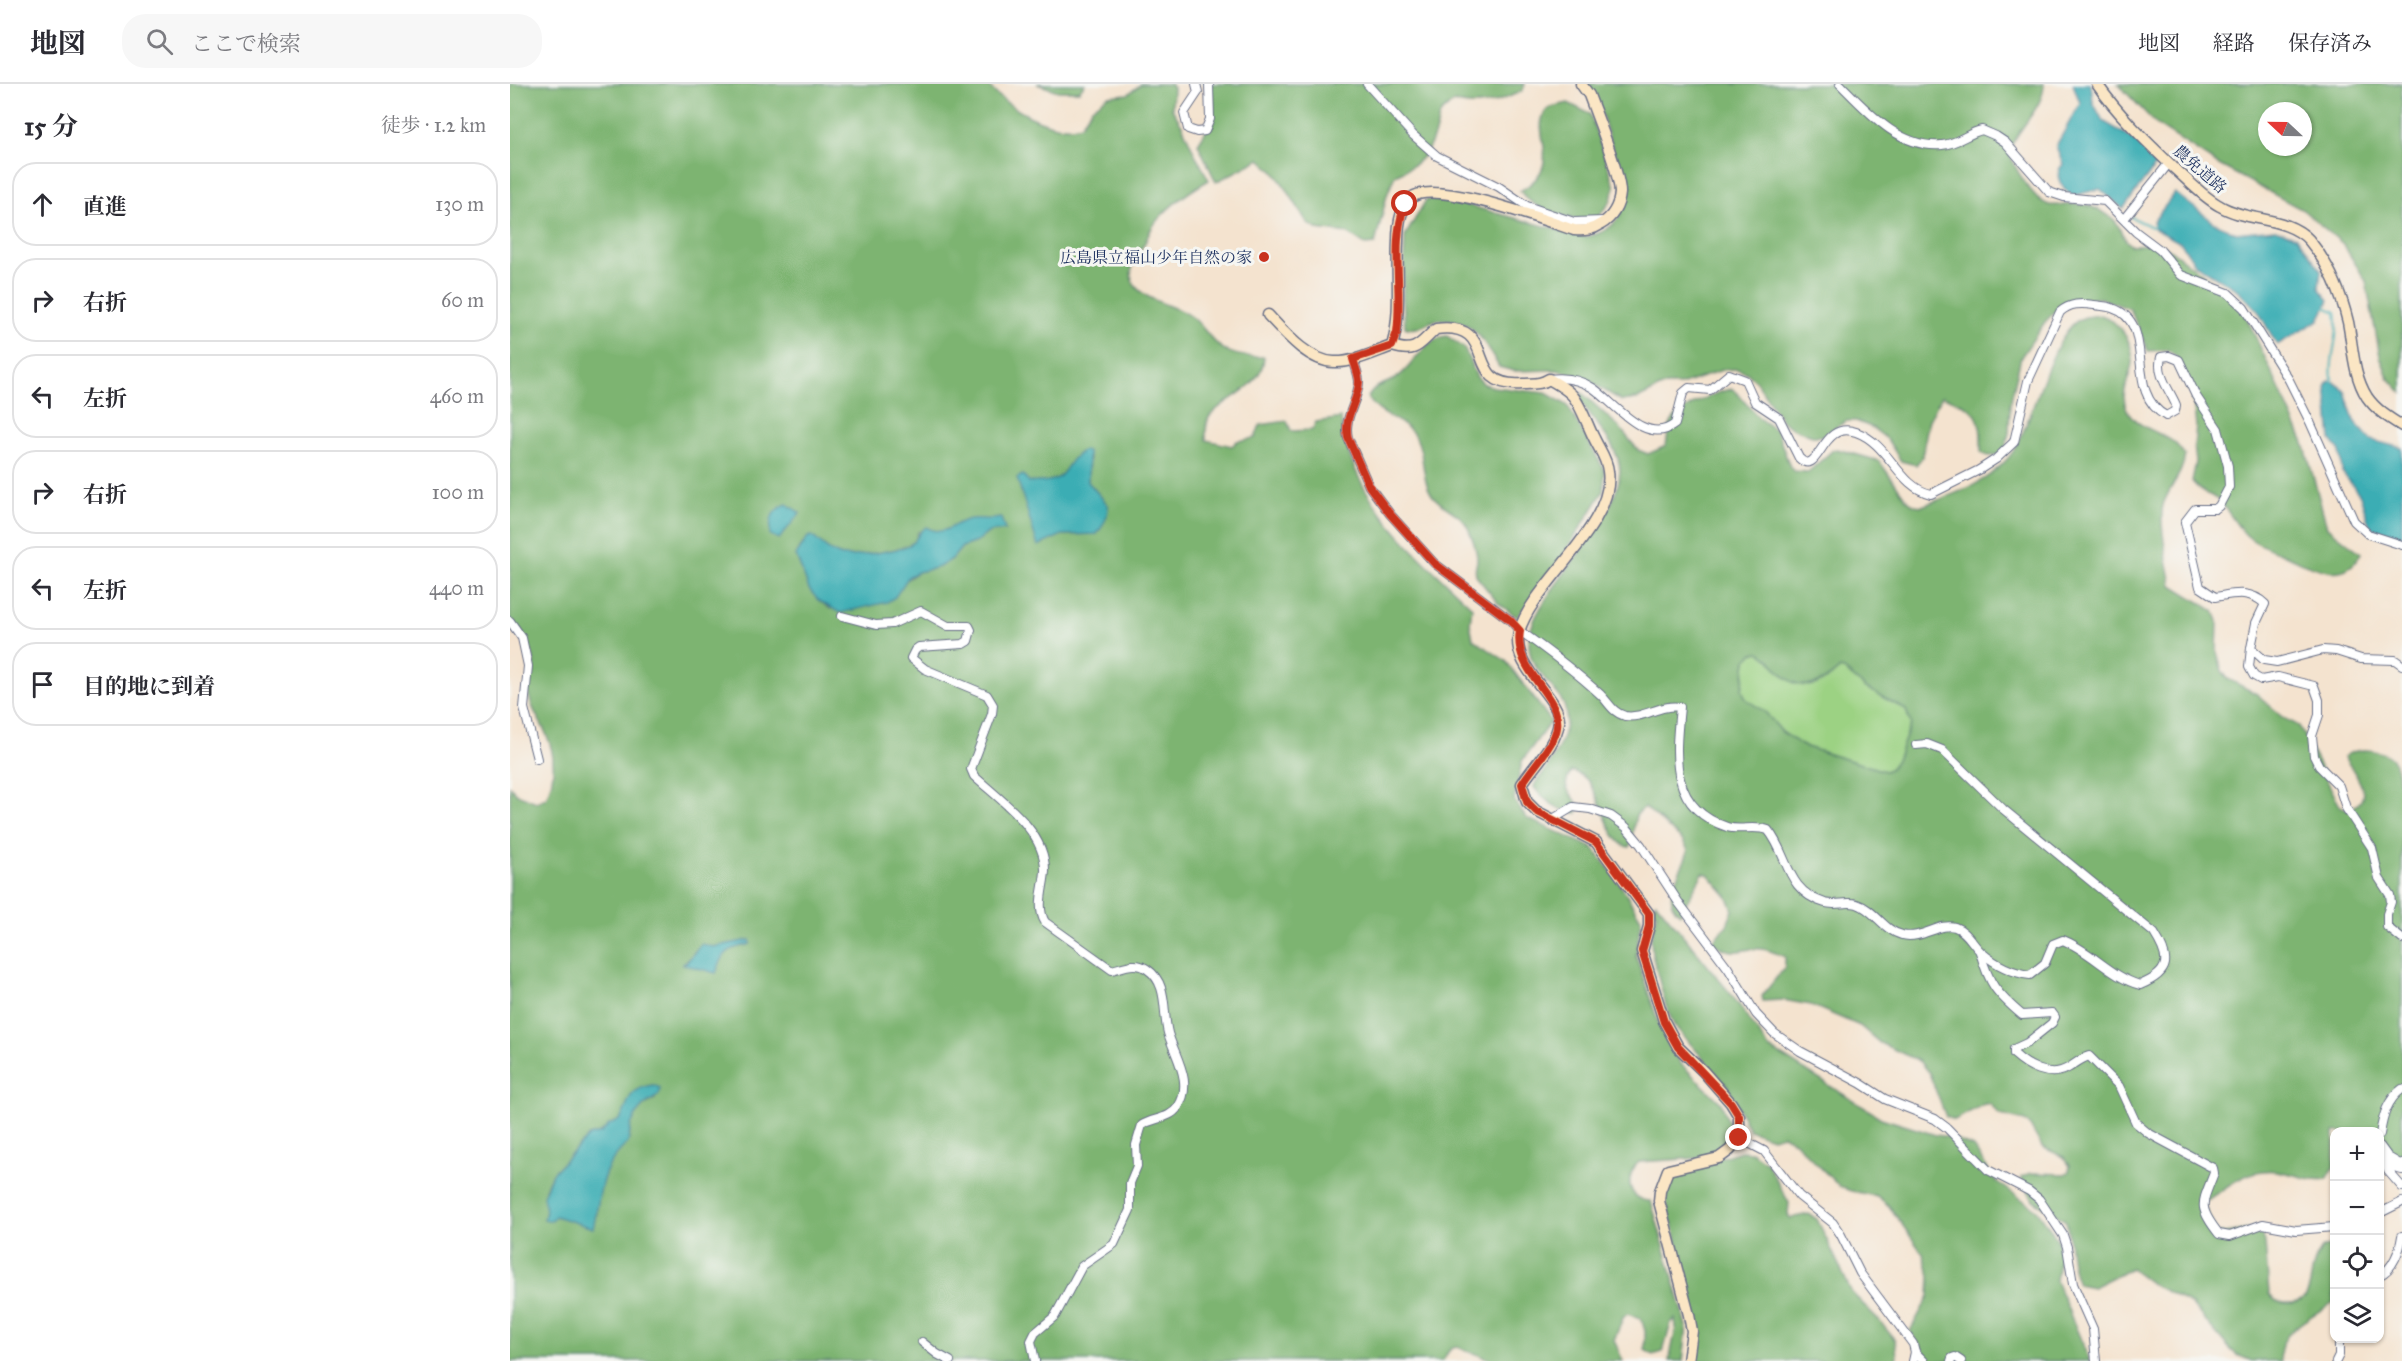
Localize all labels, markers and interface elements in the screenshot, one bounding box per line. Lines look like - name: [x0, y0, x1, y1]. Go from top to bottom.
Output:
- search box: [122, 14, 542, 68]
- icon: search: [143, 25, 176, 58]
- text: 地図: [30, 26, 86, 61]
- text: ここで検索: [191, 30, 301, 57]
- text: 地図: [2138, 30, 2180, 56]
- text: 経路: [2213, 30, 2255, 56]
- text: 保存済み: [2288, 30, 2372, 56]
- north arrow: [2258, 102, 2312, 156]
- text: 15 分: [24, 110, 78, 142]
- text: 徒歩 · 1.2 km: [381, 113, 486, 137]
- street label: 農免道路: [2170, 141, 2230, 197]
- icon: ahead: [26, 188, 59, 221]
- route start: [1391, 190, 1417, 216]
- text: 130 m: [435, 192, 484, 216]
- text: 直進: [83, 193, 127, 220]
- place label: 広島県立福山少年自然の家: [1060, 248, 1252, 267]
- marker: 広島県立福山少年自然の家: [1257, 250, 1271, 264]
- icon: right: [26, 284, 59, 317]
- text: 60 m: [441, 288, 484, 312]
- text: 右折: [83, 289, 127, 316]
- icon: left: [26, 380, 59, 413]
- text: 460 m: [430, 384, 484, 408]
- text: 左折: [83, 385, 127, 412]
- icon: right: [26, 476, 59, 509]
- text: 100 m: [432, 480, 484, 504]
- text: 右折: [83, 481, 127, 508]
- icon: left: [26, 572, 59, 605]
- text: 440 m: [429, 576, 484, 600]
- text: 左折: [83, 577, 127, 604]
- icon: arrive: [26, 668, 59, 701]
- text: 目的地に到着: [83, 673, 215, 700]
- route end: [1725, 1124, 1751, 1150]
- map controls: [2330, 1127, 2384, 1343]
- button: +: [2330, 1127, 2384, 1181]
- button: −: [2330, 1181, 2384, 1235]
- button: locate: [2330, 1235, 2384, 1289]
- button: layers: [2330, 1289, 2384, 1343]

